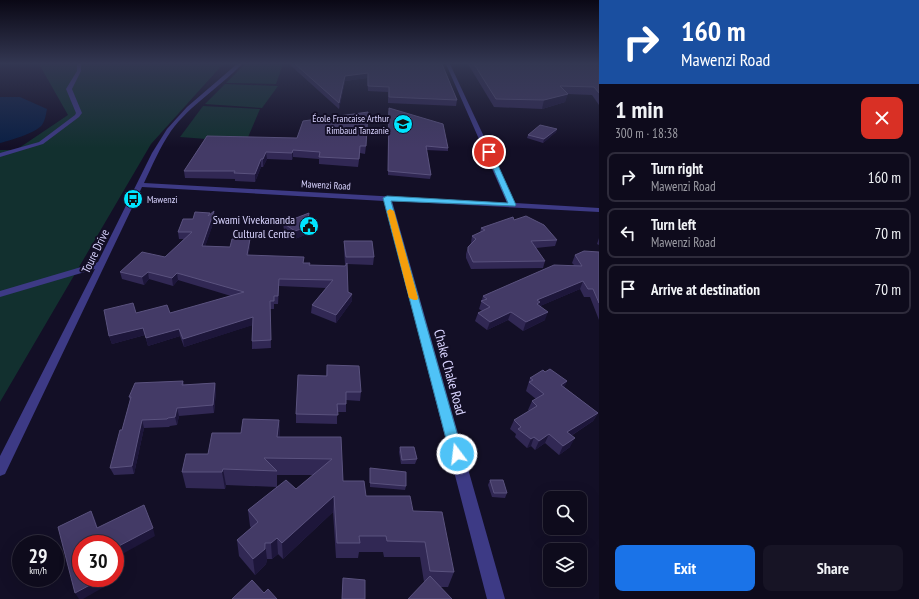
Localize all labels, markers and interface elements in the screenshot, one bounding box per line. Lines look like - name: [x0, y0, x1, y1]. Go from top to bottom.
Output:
- text: 160 m: [681, 12, 745, 49]
- icon: right: [615, 16, 667, 68]
- text: Mawenzi Road: [681, 48, 770, 71]
- text: 1 min: [615, 94, 663, 125]
- button: close: [861, 97, 903, 139]
- place label: École Francaise Arthur Rimbaud Tanzanie: [312, 112, 389, 137]
- school or university icon: École Francaise Arthur Rimbaud Tanzanie: [392, 113, 414, 135]
- text: 300 m · 18:38: [615, 125, 678, 142]
- pin: [472, 135, 506, 169]
- icon: arrive: [478, 141, 500, 163]
- text: Turn right: [651, 159, 703, 178]
- icon: right: [617, 166, 639, 188]
- text: 160 m: [868, 168, 901, 187]
- street label: Mawenzi Road: [301, 177, 351, 193]
- text: Mawenzi Road: [651, 178, 716, 195]
- bus stop icon: Mawenzi: [122, 188, 144, 210]
- place label: Mawenzi: [147, 193, 177, 206]
- place label: Swami Vivekananda Cultural Centre: [213, 212, 295, 241]
- public building icon: Swami Vivekananda Cultural Centre: [298, 215, 320, 237]
- text: Turn left: [651, 215, 696, 234]
- icon: left: [617, 222, 639, 244]
- text: 70 m: [875, 224, 901, 243]
- street label: Toure Drive: [78, 227, 112, 275]
- text: Mawenzi Road: [651, 234, 716, 251]
- icon: arrive: [617, 278, 639, 300]
- text: Arrive at destination: [651, 280, 760, 299]
- text: 70 m: [875, 280, 901, 299]
- street label: Chake Chake Road: [430, 327, 470, 417]
- position arrow: [436, 433, 478, 475]
- map controls: [543, 491, 587, 587]
- button: search: [543, 491, 587, 535]
- speed limit sign: 30: [72, 535, 124, 587]
- text: 29: [28, 543, 48, 569]
- button: layers: [543, 543, 587, 587]
- button: Exit: [615, 545, 755, 591]
- button: Share: [763, 545, 903, 591]
- text: km/h: [29, 564, 47, 577]

